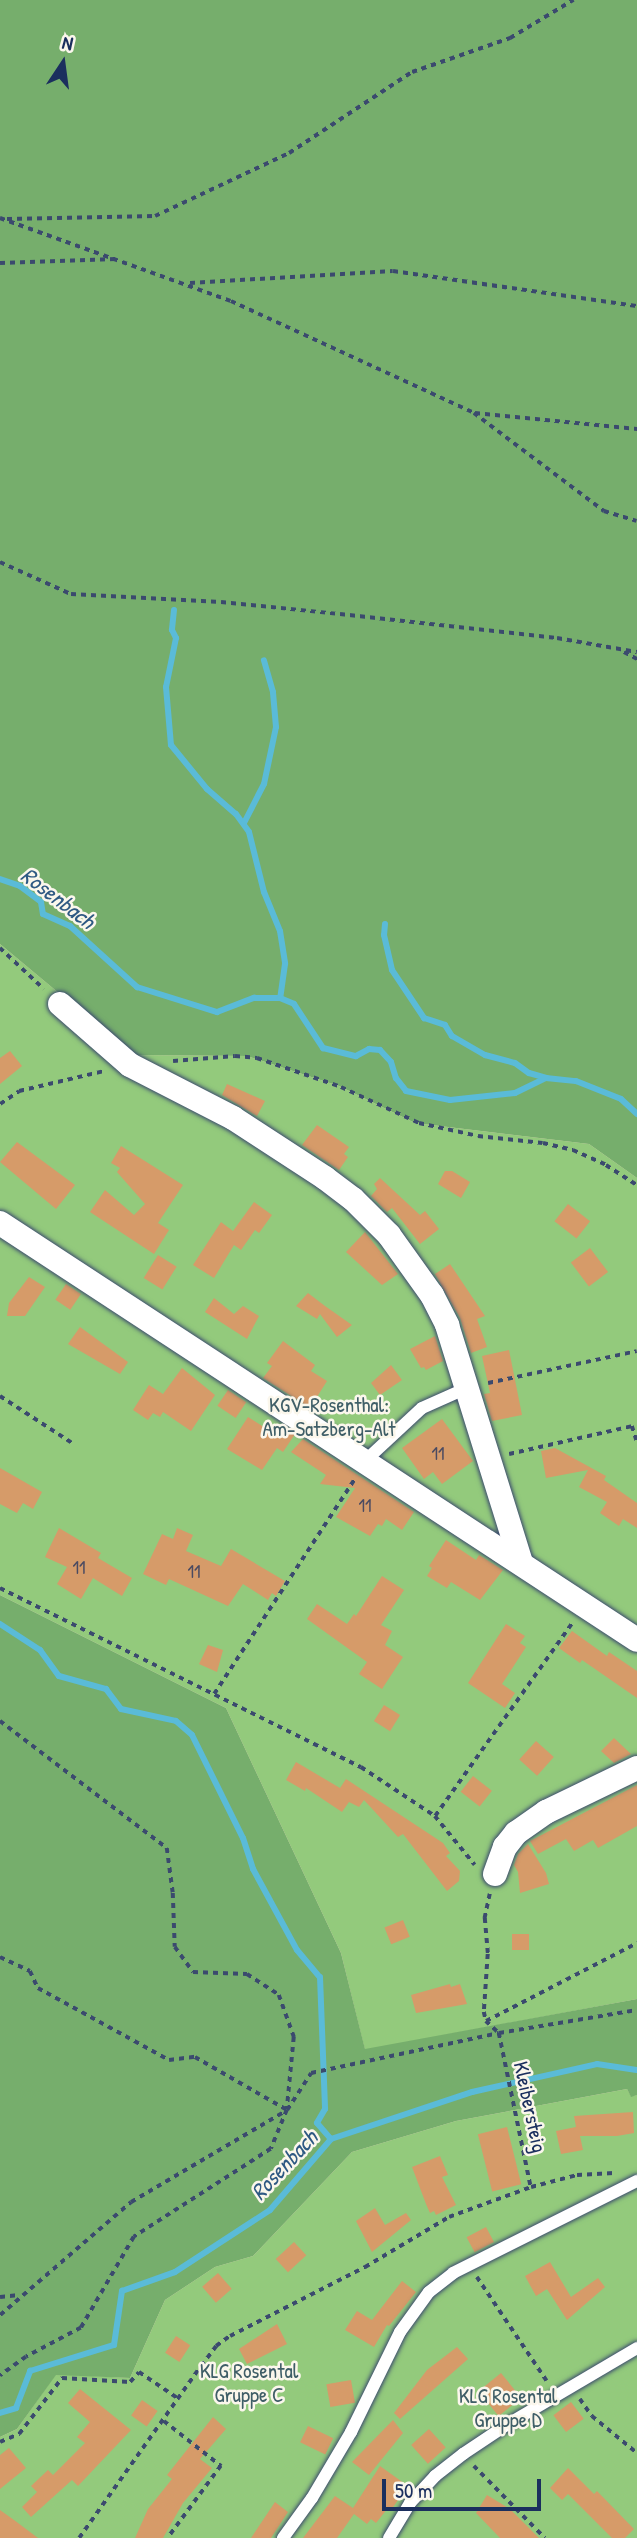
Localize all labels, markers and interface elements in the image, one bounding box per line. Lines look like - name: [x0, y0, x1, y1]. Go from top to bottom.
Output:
- north arrow: [28, 28, 98, 98]
- text: N: [60, 29, 76, 56]
- water label: Rosenbach: [16, 861, 100, 935]
- park label: KGV-Rosenthal: Am-Satzberg-Alt: [262, 1392, 396, 1442]
- house number: 11: [431, 1443, 445, 1465]
- house number: 11: [358, 1495, 372, 1517]
- house number: 11: [72, 1557, 86, 1579]
- house number: 11: [187, 1561, 201, 1583]
- street label: Kleibersteig: [508, 2059, 552, 2155]
- water label: Rosenbach: [245, 2124, 323, 2206]
- park label: KLG Rosental Gruppe C: [200, 2358, 298, 2408]
- park label: KLG Rosental Gruppe D: [459, 2383, 557, 2433]
- scale bar: [385, 2464, 544, 2508]
- text: 50 m: [395, 2476, 432, 2505]

